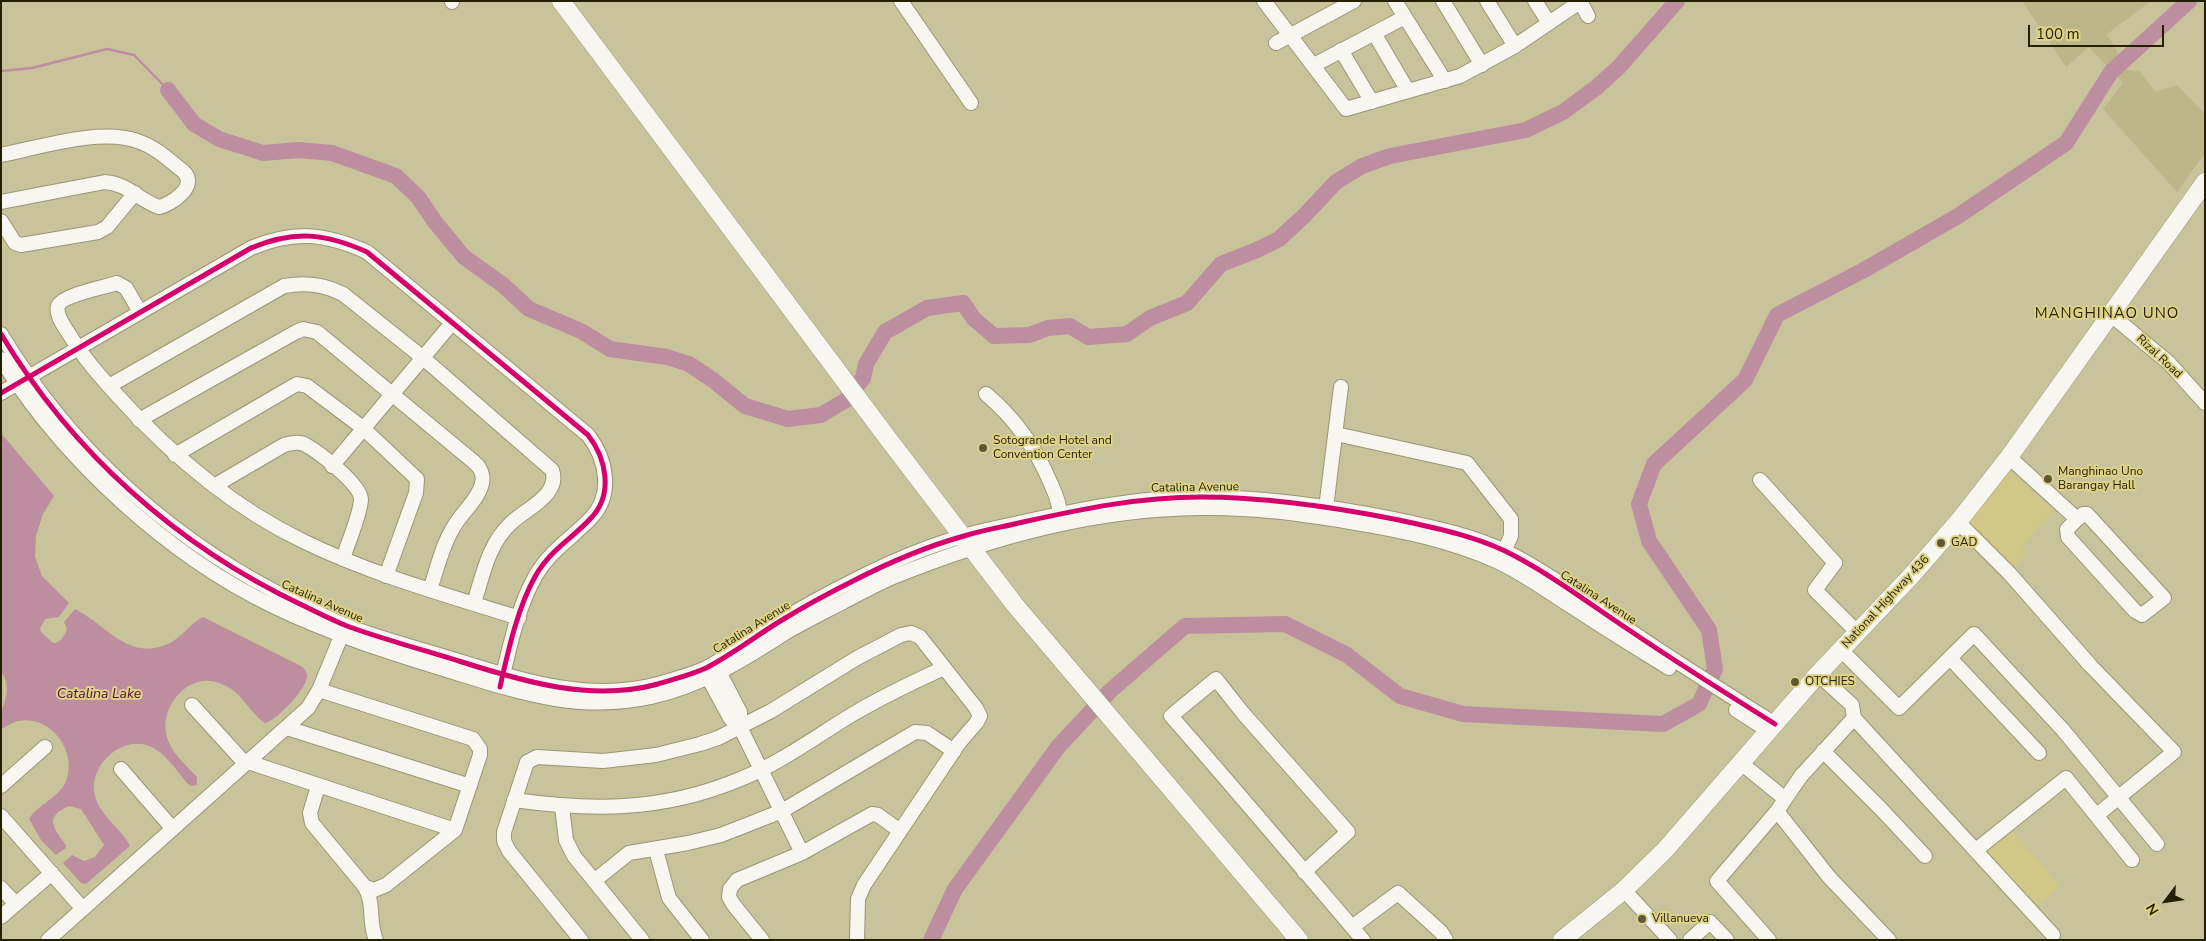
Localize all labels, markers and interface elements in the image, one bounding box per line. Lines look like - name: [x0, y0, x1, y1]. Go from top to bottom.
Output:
- scale bar: [2031, 15, 2167, 47]
- text: 100 m: [2036, 24, 2080, 44]
- district label: MANGHINAO UNO: [2033, 305, 2181, 323]
- street label: Rizal Road: [2133, 332, 2185, 382]
- place label: Sotogrande Hotel and Convention Center: [993, 434, 1112, 462]
- marker: Sotogrande Hotel and Convention Center: [977, 442, 989, 454]
- place label: Manghinao Uno Barangay Hall: [2058, 465, 2143, 493]
- marker: Manghinao Uno Barangay Hall: [2042, 473, 2054, 485]
- street label: Catalina Avenue: [1151, 480, 1239, 496]
- place label: GAD: [1951, 536, 1977, 550]
- marker: GAD: [1935, 537, 1947, 549]
- street label: National Highway 436: [1839, 553, 1933, 651]
- street label: Catalina Avenue: [1557, 568, 1639, 628]
- street label: Catalina Avenue: [279, 577, 365, 627]
- street label: Catalina Avenue: [711, 599, 793, 657]
- place label: OTCHIES: [1805, 675, 1855, 689]
- marker: OTCHIES: [1789, 676, 1801, 688]
- water label: Catalina Lake: [57, 687, 141, 703]
- north arrow: [2141, 876, 2191, 926]
- text: N: [2142, 900, 2164, 918]
- place label: Villanueva: [1652, 912, 1709, 926]
- marker: Villanueva: [1636, 913, 1648, 925]

